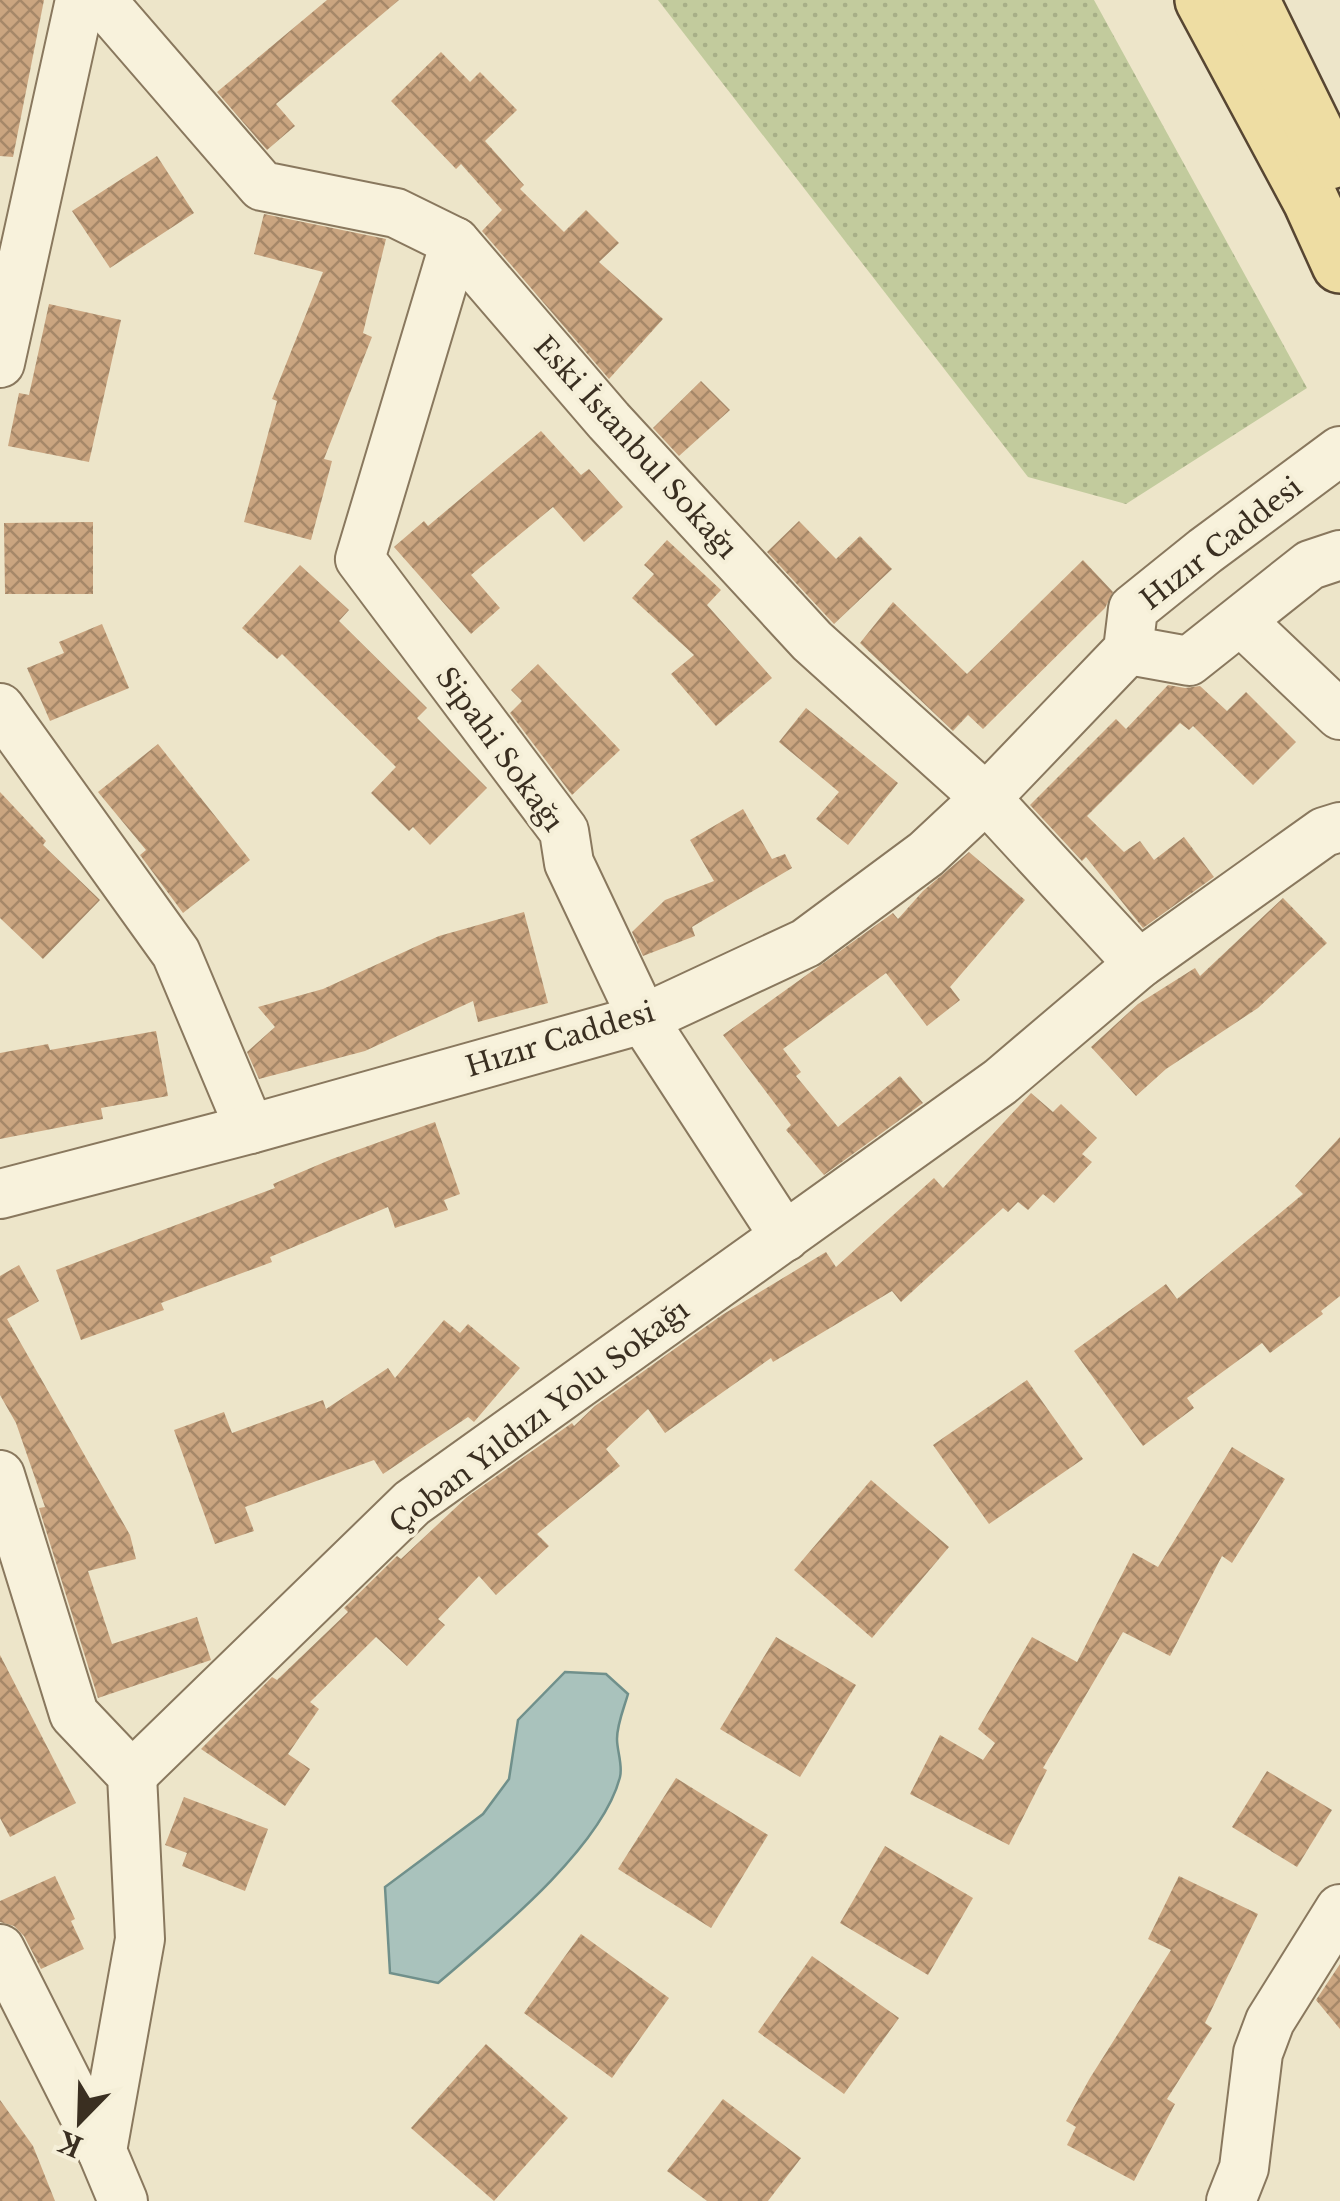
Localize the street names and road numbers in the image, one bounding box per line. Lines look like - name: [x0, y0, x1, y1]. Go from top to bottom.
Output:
- street label: Eski İstanbul Sokağı: [527, 329, 745, 566]
- street label: Hızır Caddesi: [1134, 469, 1309, 617]
- street label: Sipahi Sokağı: [428, 660, 571, 838]
- street label: Hızır Caddesi: [462, 994, 659, 1085]
- street label: Çoban Yıldızı Yolu Sokağı: [383, 1292, 696, 1541]

